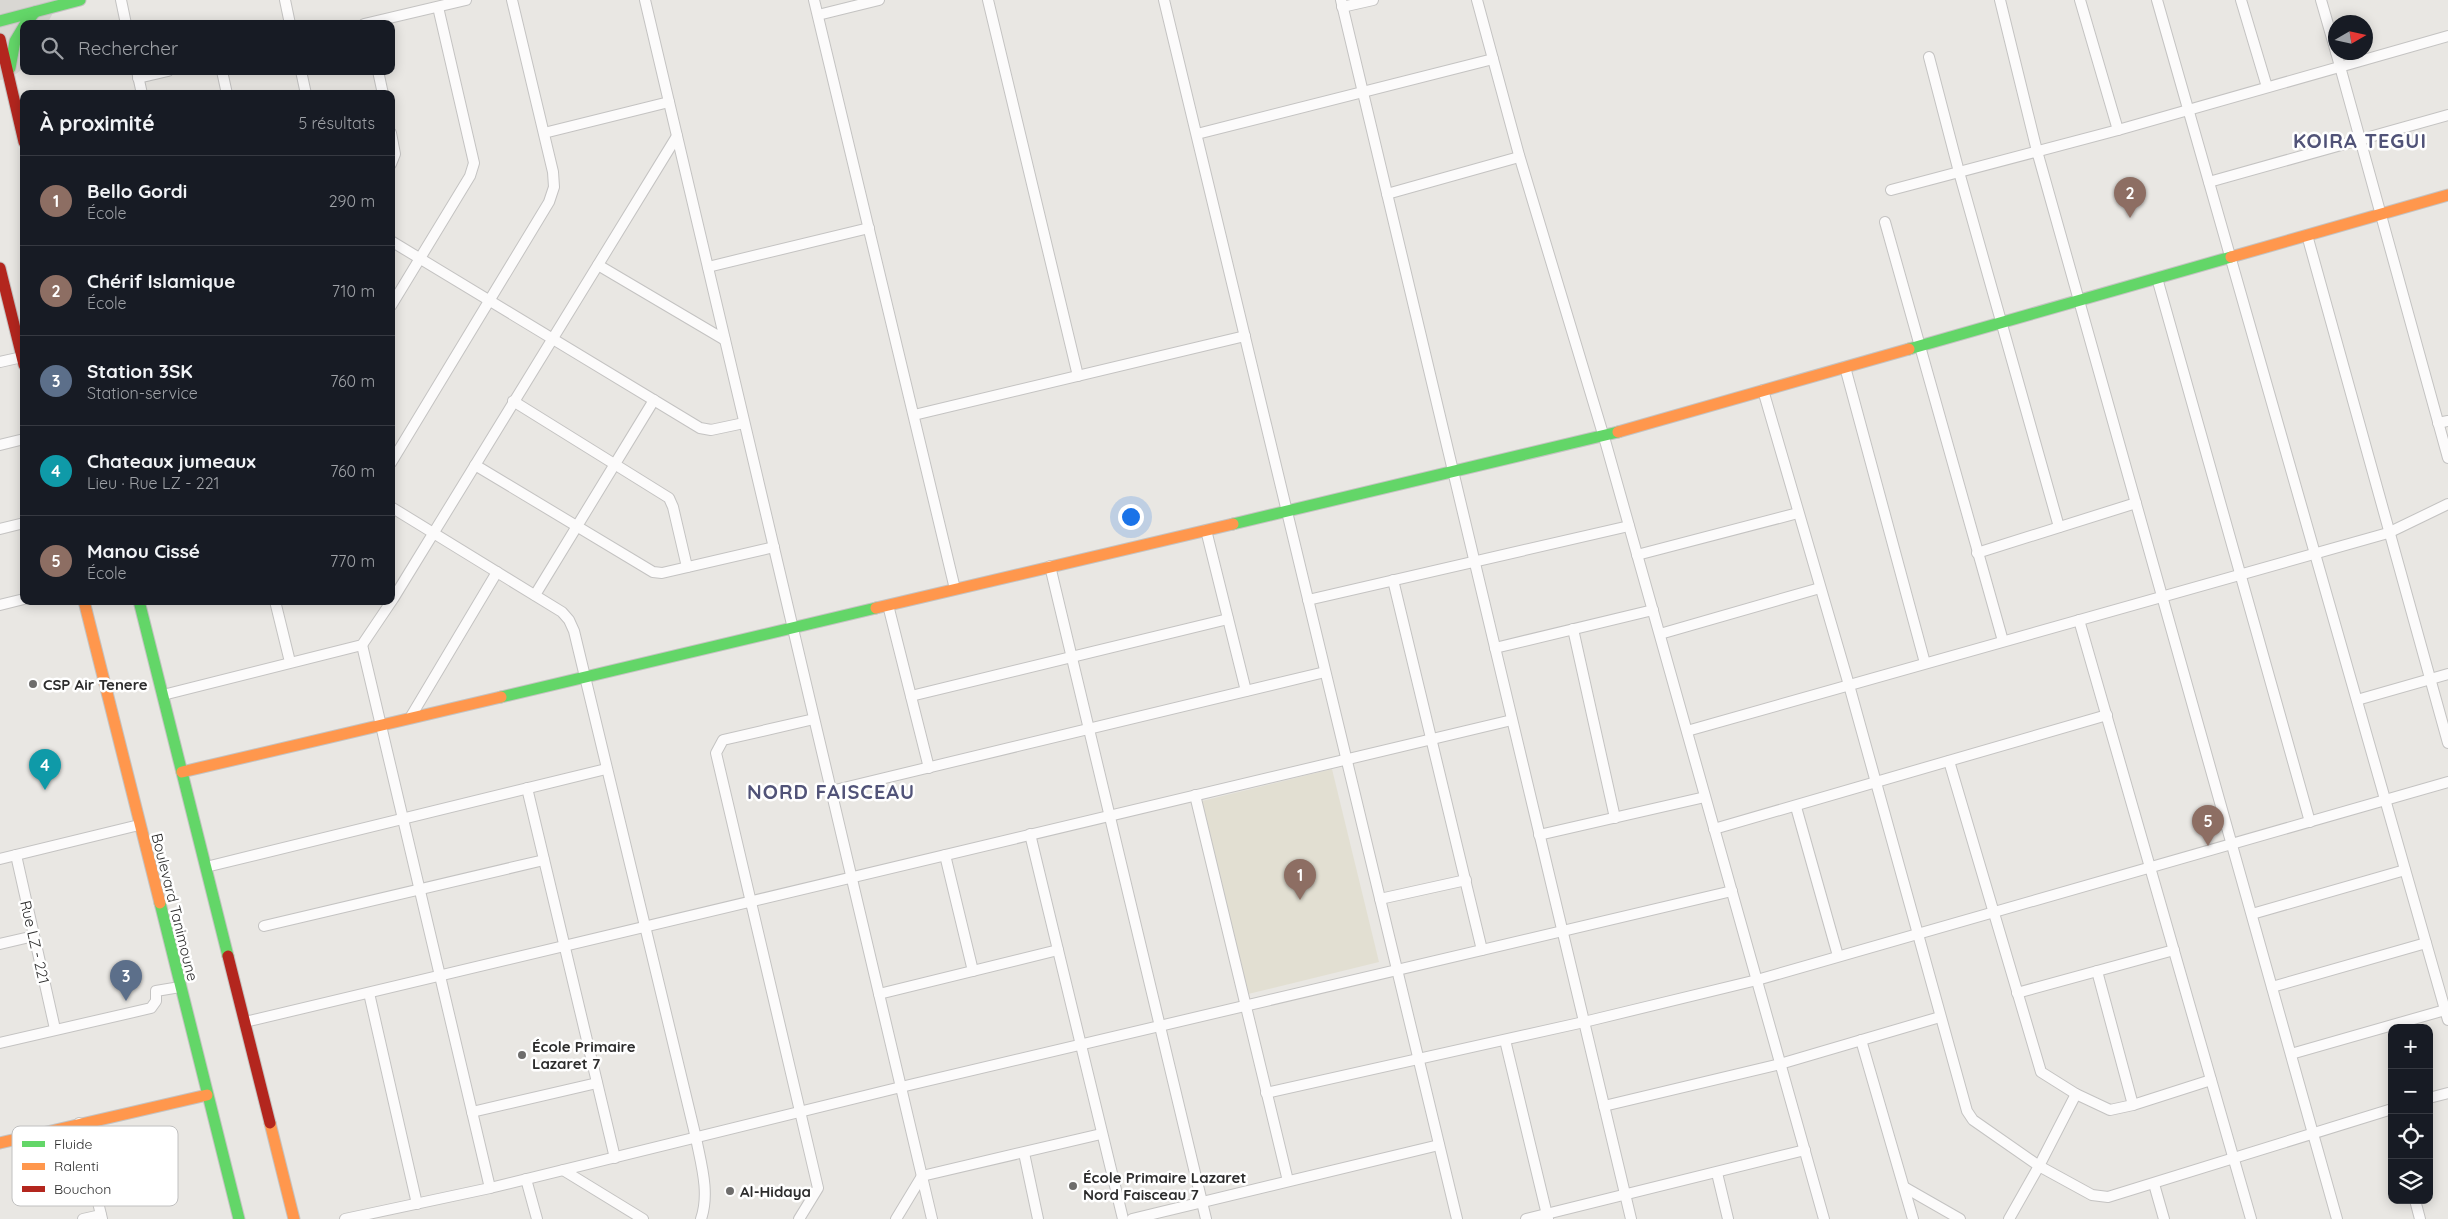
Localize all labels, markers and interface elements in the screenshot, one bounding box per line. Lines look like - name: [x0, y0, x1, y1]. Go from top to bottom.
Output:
- north arrow: [2328, 15, 2373, 60]
- search box: [20, 20, 395, 75]
- icon: search: [38, 34, 66, 62]
- text: Rechercher: [78, 36, 178, 60]
- text: À proximité: [40, 110, 155, 136]
- text: 5 résultats: [298, 113, 375, 133]
- district label: KOIRA TEGUI: [2293, 128, 2427, 153]
- pin: 2: [2114, 177, 2146, 218]
- text: Bello Gordi: [87, 179, 187, 203]
- text: 1: [53, 191, 59, 211]
- text: 290 m: [329, 191, 375, 211]
- text: École: [87, 203, 127, 223]
- text: Chérif Islamique: [87, 269, 235, 293]
- text: 2: [51, 281, 61, 301]
- text: 710 m: [332, 281, 375, 301]
- text: École: [87, 293, 127, 313]
- text: Station 3SK: [87, 359, 193, 383]
- text: 3: [52, 371, 60, 391]
- text: 760 m: [330, 371, 375, 391]
- text: Station-service: [87, 383, 198, 403]
- text: Chateaux jumeaux: [87, 449, 256, 473]
- text: 4: [51, 461, 61, 481]
- text: 760 m: [330, 461, 375, 481]
- text: Lieu · Rue LZ - 221: [87, 473, 219, 493]
- your location: [1118, 504, 1144, 530]
- text: Manou Cissé: [87, 539, 200, 563]
- text: 5: [51, 551, 61, 571]
- text: 770 m: [330, 551, 375, 571]
- text: École: [87, 563, 127, 583]
- place label: CSP Air Tenere: [43, 675, 148, 694]
- marker: CSP Air Tenere: [27, 678, 39, 690]
- pin: 4: [29, 749, 61, 790]
- district label: NORD FAISCEAU: [747, 779, 915, 804]
- pin: 5: [2192, 805, 2224, 846]
- street label: Boulevard Tanimoune: [147, 831, 203, 983]
- pin: 1: [1284, 859, 1316, 900]
- street label: Rue LZ - 221: [16, 899, 54, 985]
- pin: 3: [110, 960, 142, 1001]
- map controls: [2388, 1024, 2433, 1204]
- button: +: [2388, 1024, 2433, 1069]
- place label: École Primaire Lazaret 7: [532, 1037, 636, 1073]
- marker: École Primaire Lazaret 7: [516, 1049, 528, 1061]
- button: −: [2388, 1069, 2433, 1114]
- button: locate: [2388, 1114, 2433, 1159]
- legend: [12, 1126, 178, 1206]
- text: Fluide: [54, 1135, 93, 1153]
- text: Ralenti: [54, 1157, 99, 1175]
- button: layers: [2388, 1159, 2433, 1204]
- place label: École Primaire Lazaret Nord Faisceau 7: [1083, 1168, 1247, 1204]
- text: Bouchon: [54, 1180, 111, 1198]
- marker: École Primaire Lazaret Nord Faisceau 7: [1067, 1180, 1079, 1192]
- place label: Al-Hidaya: [740, 1182, 811, 1201]
- marker: Al-Hidaya: [724, 1185, 736, 1197]

